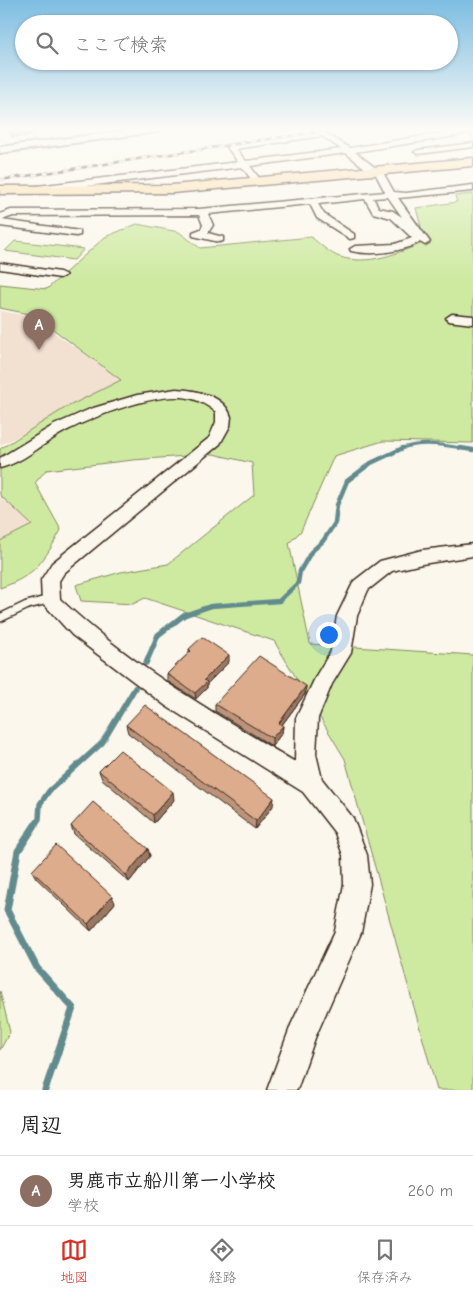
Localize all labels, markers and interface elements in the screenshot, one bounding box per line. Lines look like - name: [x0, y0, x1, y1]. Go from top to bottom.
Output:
- search box: [15, 15, 458, 70]
- icon: search: [33, 29, 61, 57]
- text: ここで検索: [73, 34, 168, 56]
- pin: A: [23, 309, 55, 350]
- your location: [316, 622, 342, 648]
- text: 周辺: [20, 1113, 62, 1137]
- text: 男鹿市立船川第一小学校: [67, 1170, 276, 1192]
- text: A: [32, 1182, 40, 1200]
- text: 260 m: [408, 1182, 453, 1200]
- text: 学校: [67, 1197, 99, 1215]
- tab: 地図: [60, 1236, 88, 1286]
- tab: 経路: [208, 1236, 236, 1286]
- tab: 保存済み: [357, 1236, 413, 1286]

